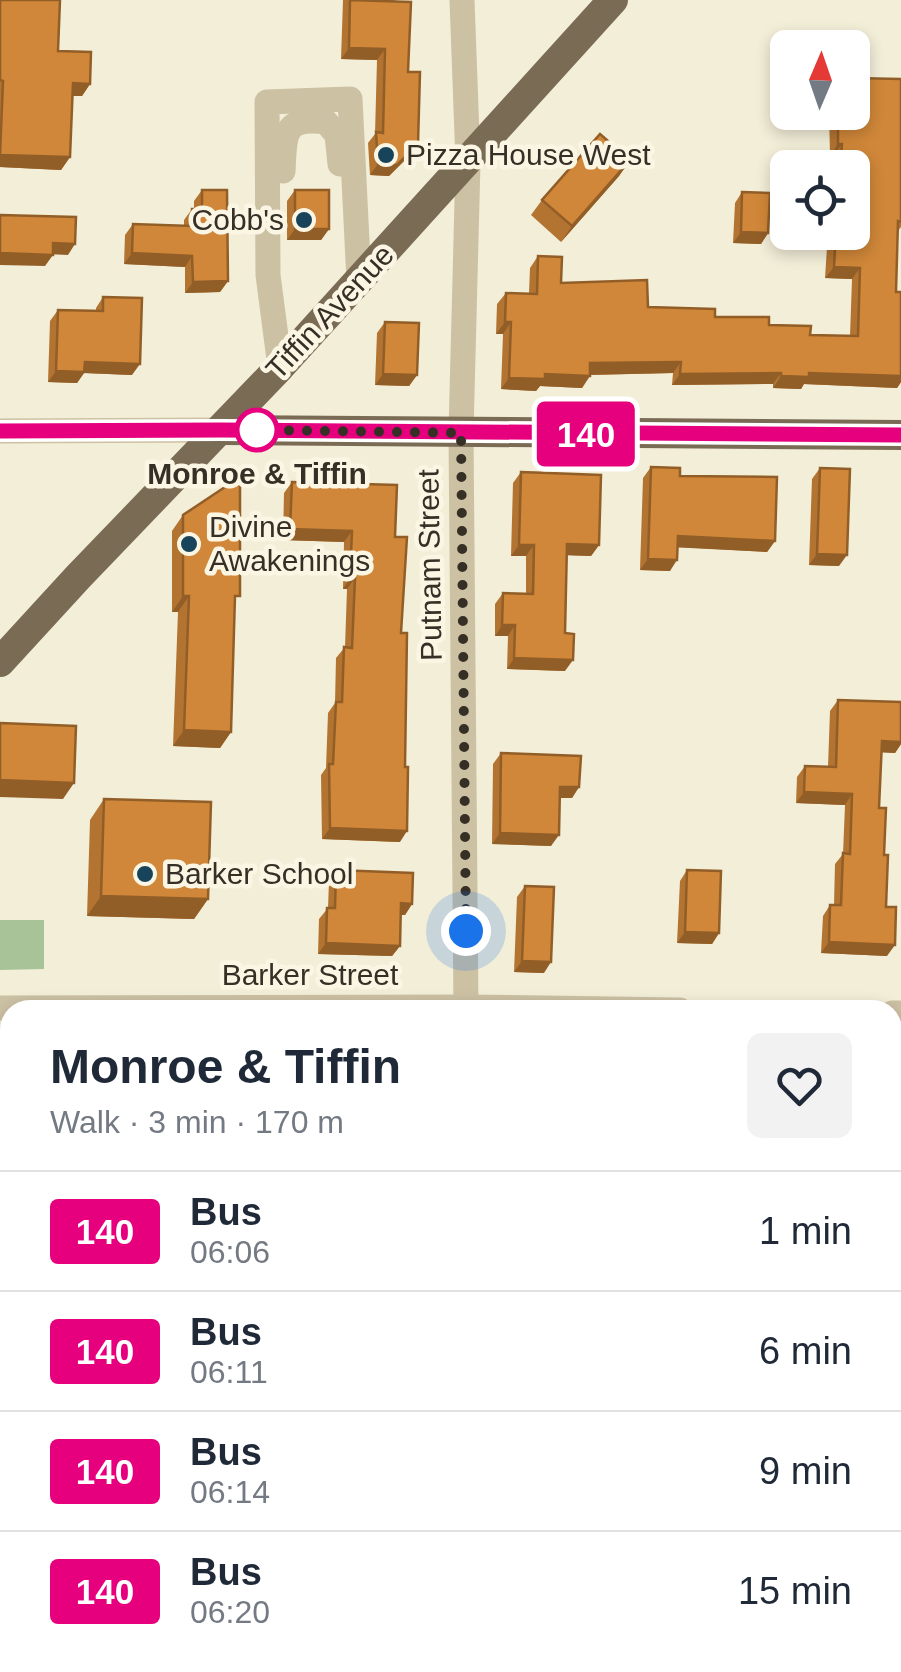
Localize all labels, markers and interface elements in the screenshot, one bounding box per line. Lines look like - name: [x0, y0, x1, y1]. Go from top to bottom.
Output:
- north arrow: [770, 30, 870, 130]
- map controls: [770, 30, 870, 250]
- place label: Pizza House West: [406, 138, 651, 171]
- marker: Pizza House West: [375, 144, 397, 166]
- button: locate: [770, 150, 870, 250]
- place label: Cobb's: [192, 203, 284, 236]
- marker: Cobb's: [293, 209, 315, 231]
- street label: Tiffin Avenue: [259, 238, 400, 386]
- line badge: 140: [528, 402, 644, 466]
- marker: Monroe & Tiffin: [236, 409, 278, 451]
- text: 140: [557, 415, 615, 454]
- place label: Monroe & Tiffin: [147, 457, 367, 490]
- street label: Putnam Street: [411, 468, 448, 661]
- place label: Divine Awakenings: [209, 510, 370, 577]
- marker: Divine Awakenings: [178, 533, 200, 555]
- place label: Barker School: [165, 857, 353, 890]
- marker: Barker School: [134, 863, 156, 885]
- your location: [441, 906, 491, 956]
- street label: Barker Street: [222, 958, 399, 991]
- button: heart: [747, 1033, 852, 1138]
- text: Monroe & Tiffin: [50, 1040, 401, 1093]
- text: Walk · 3 min · 170 m: [50, 1104, 344, 1140]
- text: Bus: [190, 1191, 262, 1233]
- text: 1 min: [759, 1210, 852, 1252]
- text: 140: [76, 1212, 134, 1251]
- text: 06:06: [190, 1234, 270, 1270]
- text: Bus: [190, 1311, 262, 1353]
- text: 6 min: [759, 1330, 852, 1372]
- text: 140: [76, 1332, 134, 1371]
- text: 06:11: [190, 1354, 268, 1390]
- text: Bus: [190, 1431, 262, 1473]
- text: 9 min: [759, 1450, 852, 1492]
- text: 140: [76, 1452, 134, 1491]
- text: 06:14: [190, 1474, 270, 1510]
- text: Bus: [190, 1551, 262, 1593]
- text: 15 min: [738, 1570, 852, 1612]
- text: 140: [76, 1572, 134, 1611]
- text: 06:20: [190, 1594, 270, 1630]

